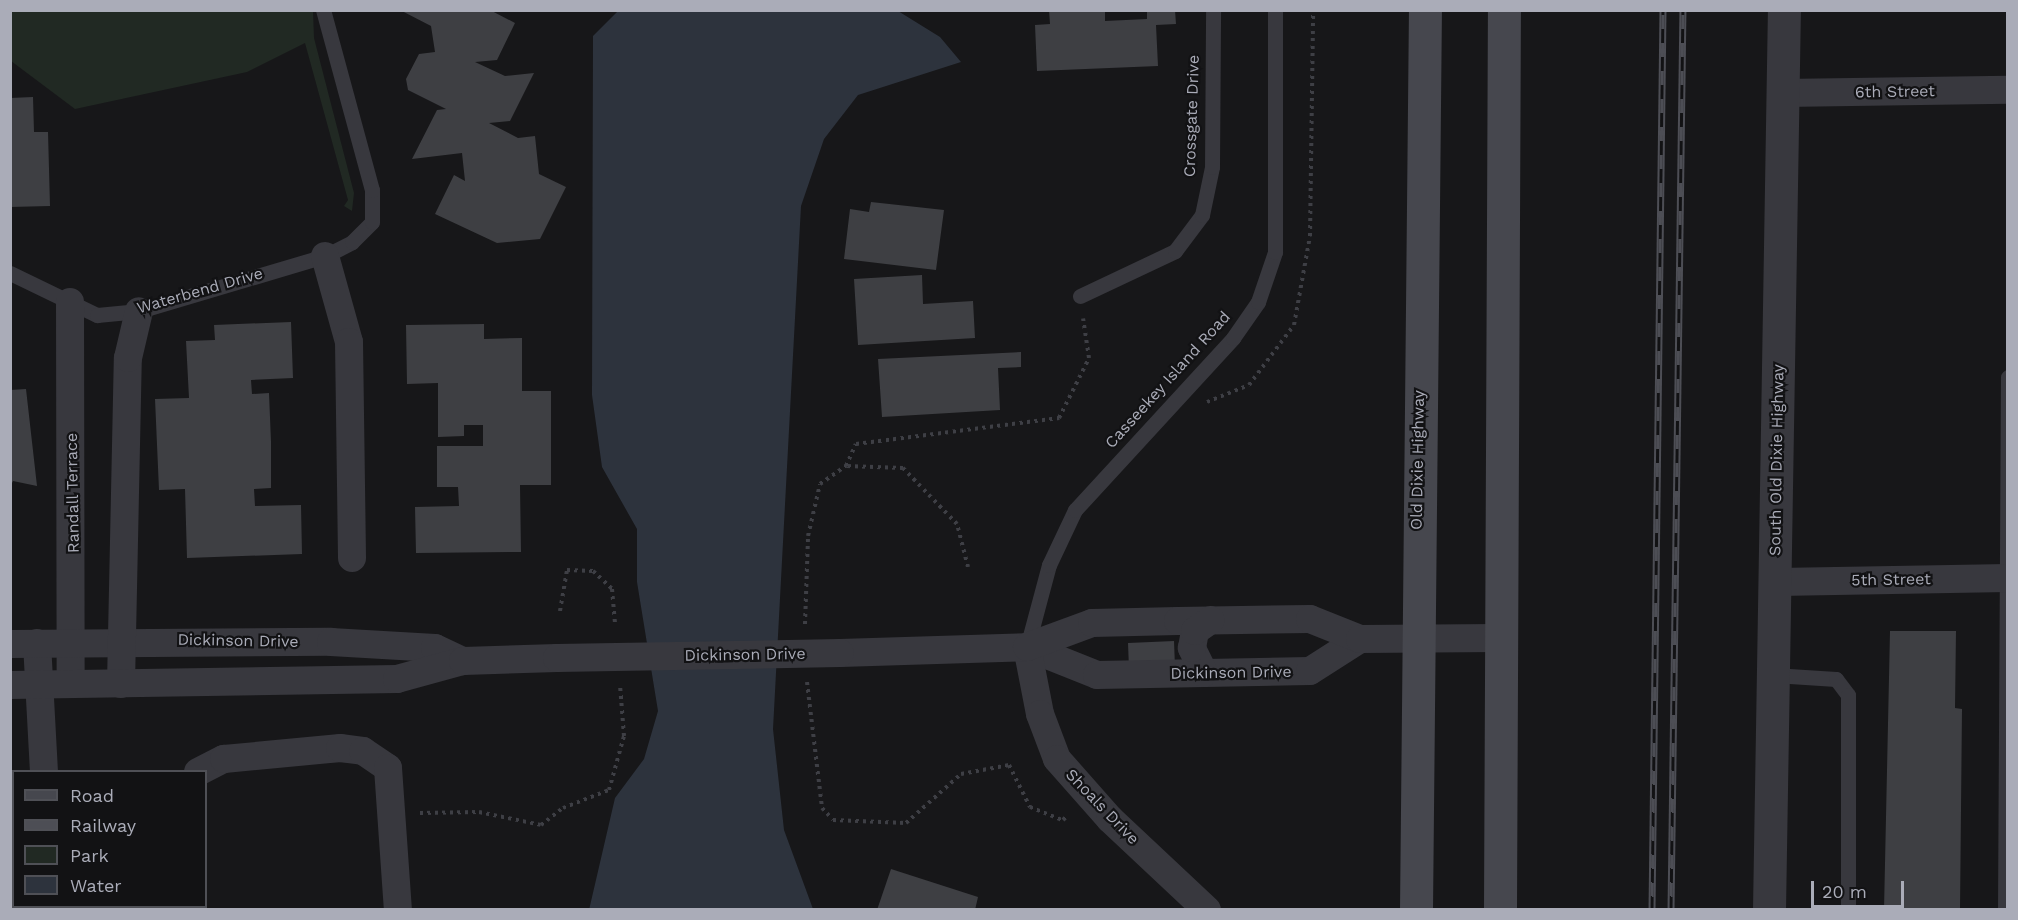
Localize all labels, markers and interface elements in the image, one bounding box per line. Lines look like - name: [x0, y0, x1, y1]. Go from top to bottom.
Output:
- street label: Crossgate Drive: [1180, 55, 1204, 177]
- street label: 6th Street: [1855, 82, 1935, 102]
- street label: Waterbend Drive: [135, 264, 265, 318]
- street label: Casseekey Island Road: [1101, 307, 1235, 453]
- street label: South Old Dixie Highway: [1766, 364, 1788, 556]
- street label: Old Dixie Highway: [1407, 390, 1429, 530]
- street label: Randall Terrace: [62, 432, 84, 554]
- street label: 5th Street: [1851, 570, 1931, 590]
- street label: Dickinson Drive: [177, 630, 299, 652]
- street label: Dickinson Drive: [684, 644, 806, 666]
- street label: Dickinson Drive: [1170, 662, 1292, 684]
- street label: Shoals Drive: [1061, 765, 1143, 849]
- legend: [12, 770, 207, 908]
- text: Road: [70, 785, 114, 806]
- text: Railway: [70, 815, 136, 836]
- text: Park: [70, 845, 109, 866]
- scale bar: [1814, 869, 1907, 907]
- text: Water: [70, 875, 122, 896]
- text: 20 m: [1822, 881, 1867, 902]

